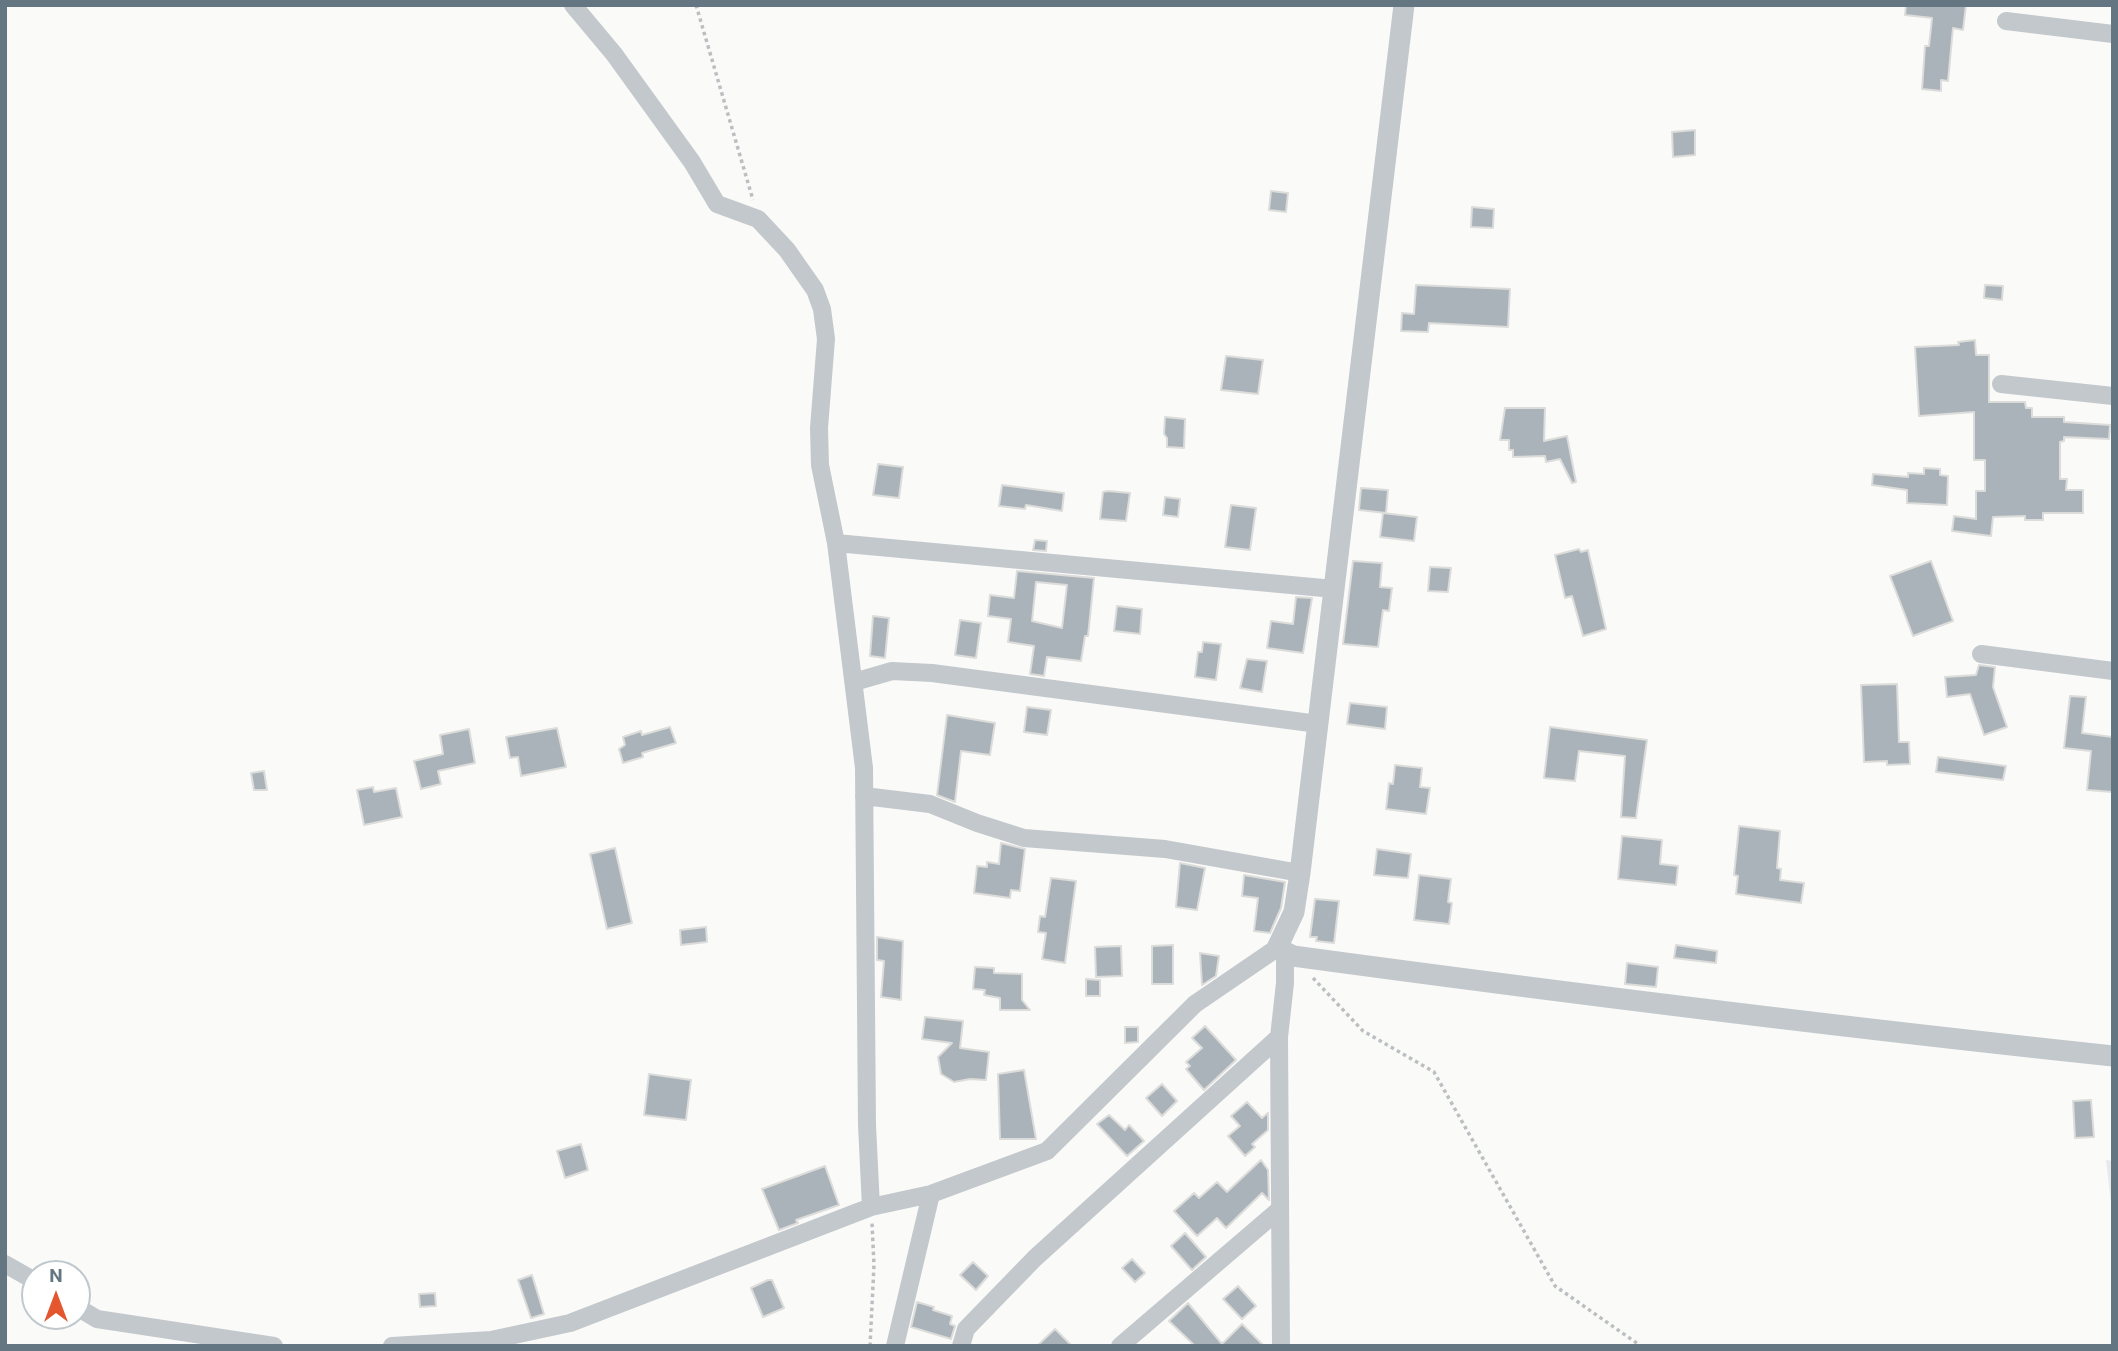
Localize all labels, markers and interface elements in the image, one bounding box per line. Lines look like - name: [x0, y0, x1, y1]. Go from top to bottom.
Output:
- north arrow: [21, 1260, 91, 1330]
- text: N: [49, 1264, 63, 1287]

